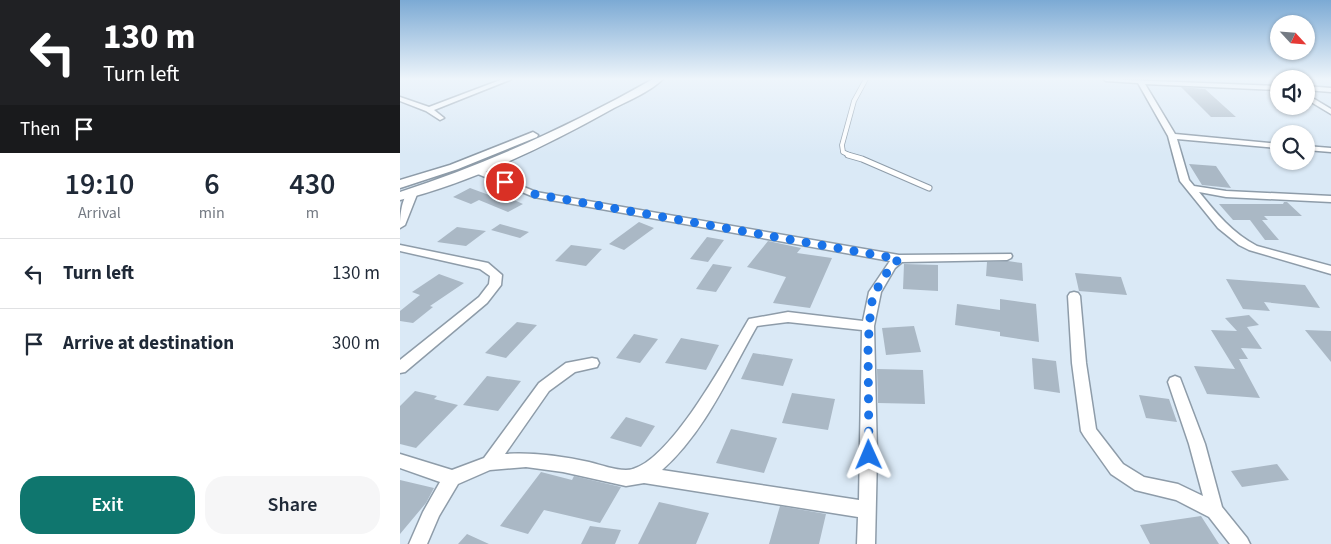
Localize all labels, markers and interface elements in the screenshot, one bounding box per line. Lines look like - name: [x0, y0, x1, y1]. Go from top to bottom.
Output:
- text: 130 m: [103, 12, 195, 62]
- north arrow: [1270, 15, 1315, 60]
- map controls: [1270, 15, 1315, 170]
- icon: left: [20, 20, 85, 85]
- text: Turn left: [103, 58, 179, 90]
- button: sound: [1270, 70, 1315, 115]
- icon: arrive: [70, 115, 98, 143]
- text: Then: [20, 116, 60, 143]
- button: search: [1270, 125, 1315, 170]
- pin: [484, 161, 526, 203]
- text: 19:10: [65, 163, 134, 206]
- text: 6: [204, 163, 220, 206]
- text: 430: [289, 163, 335, 206]
- icon: arrive: [491, 168, 519, 196]
- text: Arrival: [78, 202, 121, 224]
- text: min: [199, 202, 225, 224]
- text: m: [306, 202, 319, 224]
- icon: left: [20, 260, 48, 288]
- text: Turn left: [63, 260, 134, 287]
- text: 130 m: [332, 260, 380, 287]
- icon: arrive: [20, 330, 48, 358]
- text: Arrive at destination: [63, 330, 234, 357]
- text: 300 m: [332, 330, 380, 357]
- position arrow: [842, 428, 894, 480]
- button: Exit: [20, 476, 195, 534]
- button: Share: [205, 476, 380, 534]

